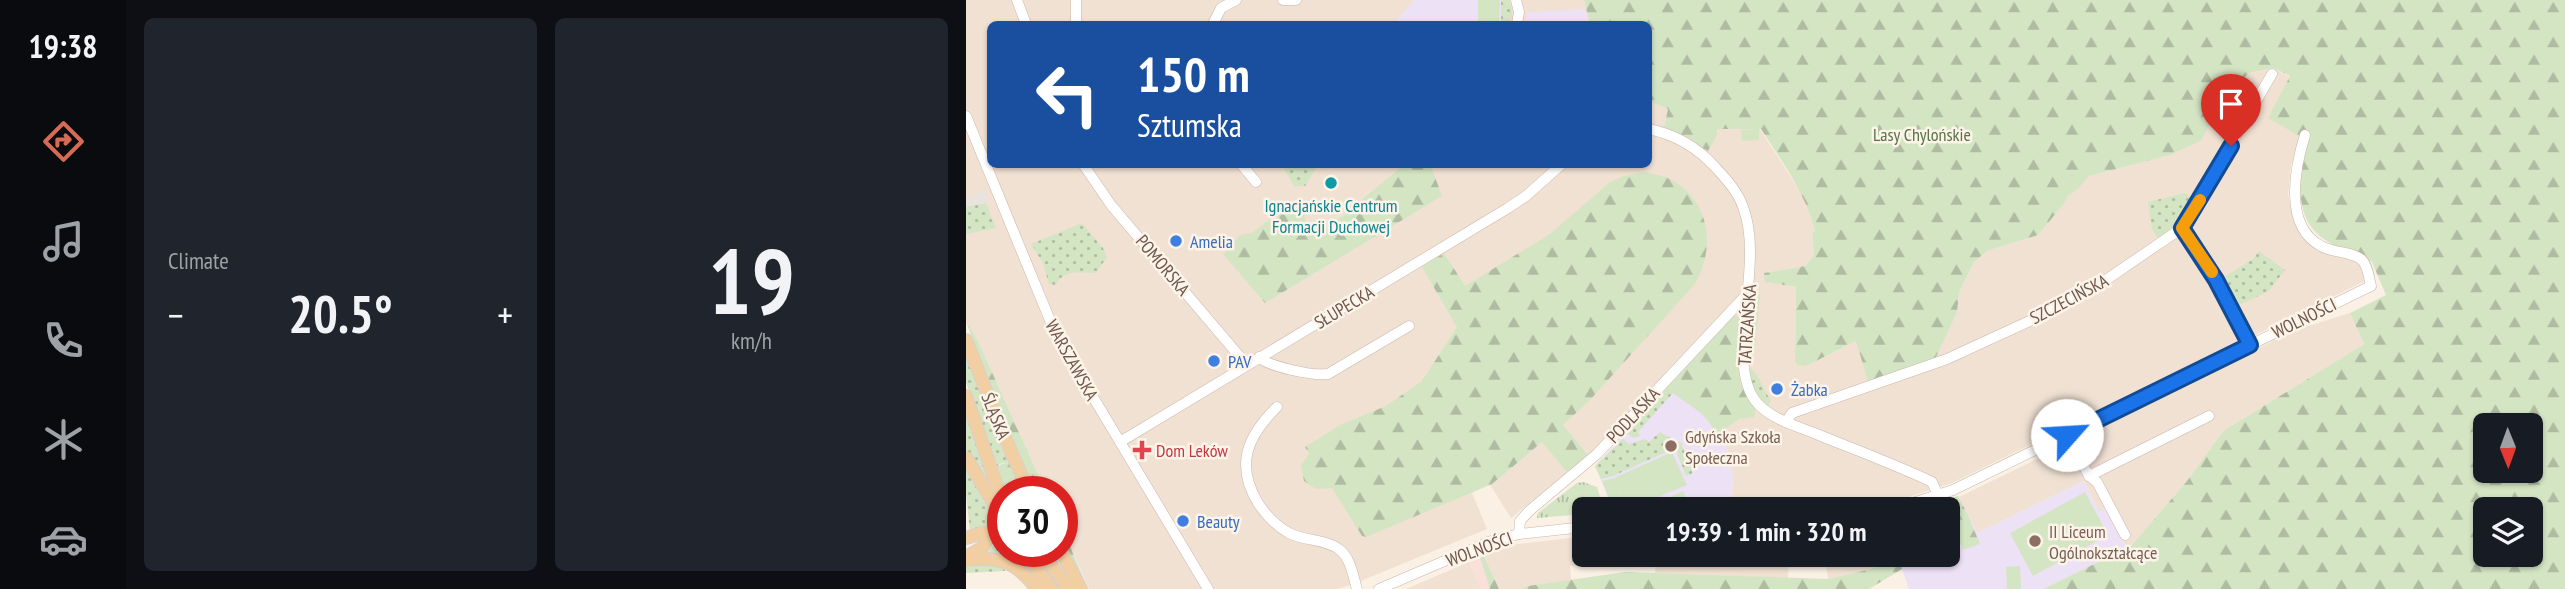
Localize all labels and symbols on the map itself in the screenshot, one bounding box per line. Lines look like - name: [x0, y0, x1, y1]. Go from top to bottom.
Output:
- pin: [2201, 74, 2261, 146]
- park label: Lasy Chylońskie: [1873, 123, 1971, 146]
- marker: Ignacjańskie Centrum Formacji Duchowej: [1323, 175, 1339, 191]
- place label: Ignacjańskie Centrum Formacji Duchowej: [1264, 194, 1398, 238]
- street label: POMORSKA: [1131, 230, 1195, 300]
- place label: Amelia: [1190, 230, 1233, 253]
- marker: Amelia: [1168, 233, 1184, 249]
- street label: SZCZECIŃSKA: [2026, 269, 2113, 329]
- street label: SŁUPECKA: [1310, 280, 1378, 334]
- street label: TATRZAŃSKA: [1733, 283, 1761, 366]
- street label: WOLNOŚCI: [2268, 293, 2340, 343]
- street label: WARSZAWSKA: [1040, 316, 1104, 405]
- place label: PAV: [1228, 350, 1252, 373]
- marker: PAV: [1206, 353, 1222, 369]
- place label: Żabka: [1791, 378, 1828, 401]
- marker: Żabka: [1769, 381, 1785, 397]
- street label: PODLASKA: [1601, 382, 1665, 448]
- street label: ŚLĄSKA: [976, 389, 1016, 443]
- position arrow: [2030, 398, 2104, 472]
- north arrow: [2473, 413, 2543, 483]
- place label: Gdyńska Szkoła Społeczna: [1685, 425, 1781, 469]
- marker: Gdyńska Szkoła Społeczna: [1663, 438, 1679, 454]
- place label: Dom Leków: [1156, 439, 1228, 462]
- marker: Dom Leków: [1134, 442, 1150, 458]
- speed limit sign: 30: [987, 476, 1078, 567]
- place label: Beauty: [1197, 510, 1240, 533]
- marker: Beauty: [1175, 513, 1191, 529]
- place label: II Liceum Ogólnokształcące: [2049, 520, 2157, 564]
- street label: WOLNOŚCI: [1443, 526, 1515, 572]
- marker: II Liceum Ogólnokształcące: [2027, 533, 2043, 549]

